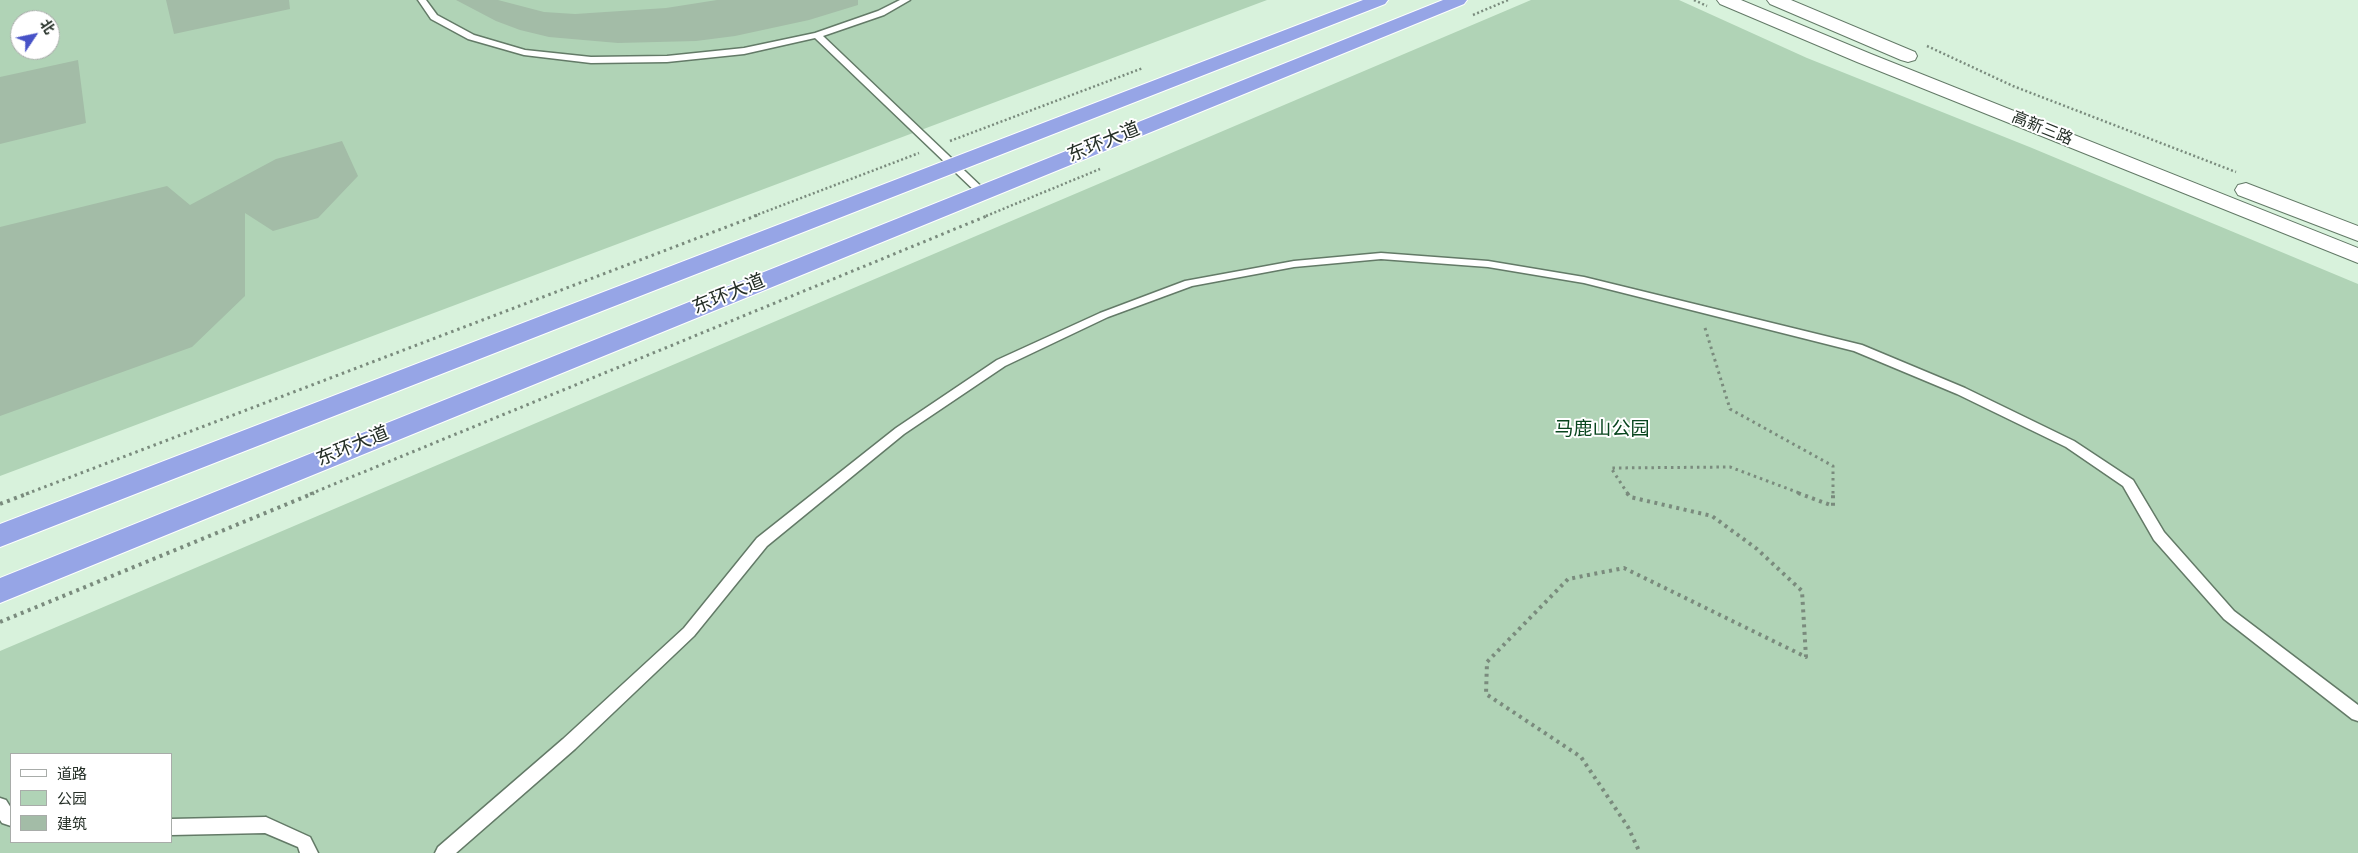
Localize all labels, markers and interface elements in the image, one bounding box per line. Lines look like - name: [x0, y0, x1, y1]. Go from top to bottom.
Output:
- north arrow: [10, 10, 60, 60]
- text: 北: [36, 16, 58, 37]
- street label: 高新三路: [2009, 108, 2075, 150]
- street label: 东环大道: [1064, 118, 1144, 168]
- street label: 东环大道: [689, 270, 769, 320]
- park label: 马鹿山公园: [1555, 419, 1649, 441]
- street label: 东环大道: [313, 422, 393, 472]
- legend: [10, 753, 172, 843]
- text: 道路: [57, 765, 87, 784]
- text: 公园: [57, 790, 87, 809]
- text: 建筑: [57, 815, 87, 834]

